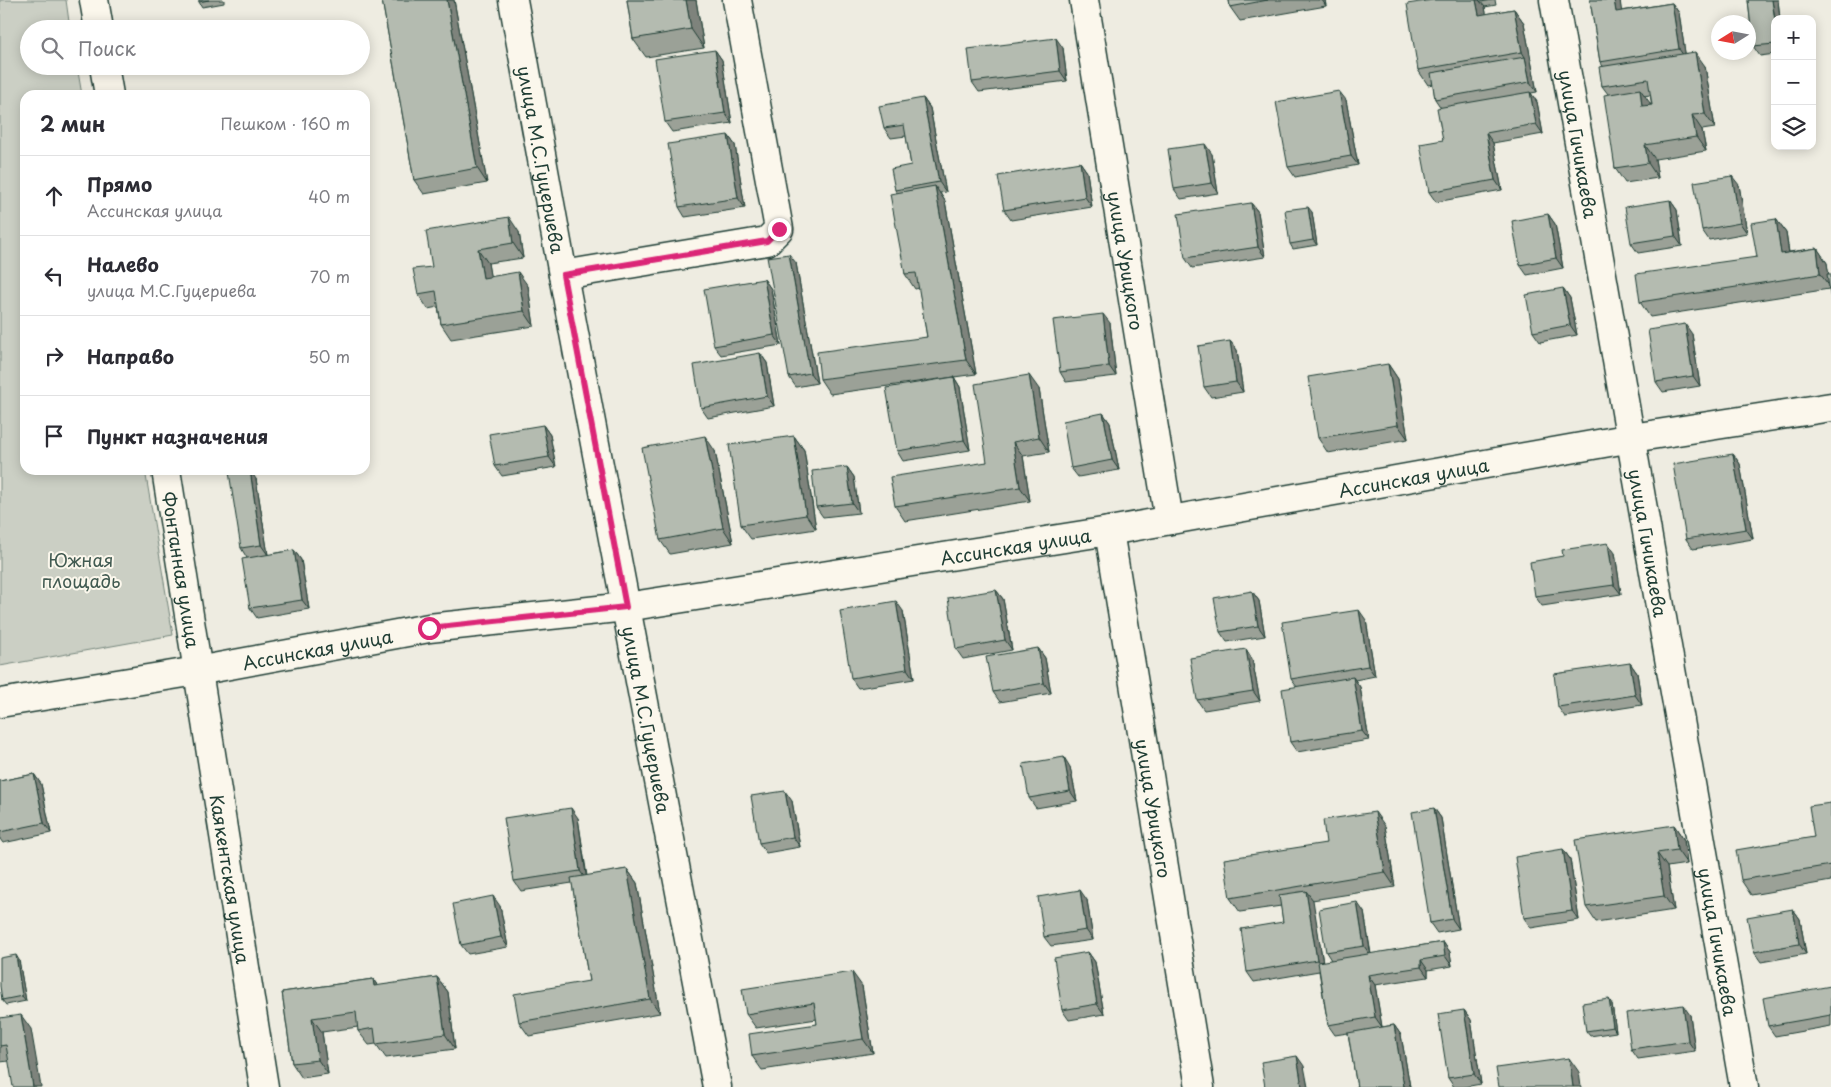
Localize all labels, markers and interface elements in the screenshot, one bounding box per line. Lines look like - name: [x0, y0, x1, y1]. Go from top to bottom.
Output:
- north arrow: [1711, 15, 1756, 60]
- map controls: [1771, 15, 1816, 150]
- button: +: [1771, 15, 1816, 60]
- search box: [20, 20, 370, 75]
- icon: search: [38, 34, 66, 62]
- text: Поиск: [78, 34, 136, 62]
- button: −: [1771, 60, 1816, 105]
- street label: улица М.С.Гуцериева: [512, 63, 572, 256]
- street label: улица Гичикаева: [1553, 67, 1606, 221]
- button: layers: [1771, 105, 1816, 150]
- text: 2 мин: [40, 107, 105, 139]
- text: Пешком · 160 m: [221, 111, 350, 135]
- text: Прямо: [87, 170, 152, 198]
- icon: ahead: [40, 182, 68, 210]
- text: 40 m: [308, 184, 350, 208]
- street label: улица Урицкого: [1102, 189, 1151, 332]
- text: Ассинская улица: [87, 198, 222, 222]
- route end: [768, 218, 791, 241]
- text: Налево: [87, 250, 159, 278]
- icon: left: [40, 262, 68, 290]
- text: 70 m: [310, 264, 350, 288]
- text: улица М.С.Гуцериева: [87, 278, 256, 302]
- icon: right: [40, 342, 68, 370]
- text: Направо: [87, 342, 174, 370]
- text: 50 m: [309, 344, 350, 368]
- icon: arrive: [40, 422, 68, 450]
- text: Пункт назначения: [87, 422, 268, 450]
- street label: Ассинская улица: [1336, 450, 1492, 503]
- street label: улица Гичикаева: [1623, 466, 1675, 620]
- street label: Фонтанная улица: [156, 490, 208, 651]
- street label: Ассинская улица: [938, 520, 1094, 571]
- park label: Южная площадь: [42, 546, 120, 594]
- route start: [418, 617, 441, 640]
- street label: Ассинская улица: [240, 621, 395, 676]
- street label: улица М.С.Гуцериева: [616, 624, 678, 816]
- street label: улица Урицкого: [1130, 737, 1179, 880]
- street label: Каякентская улица: [204, 792, 258, 966]
- street label: улица Гичикаева: [1692, 865, 1745, 1019]

